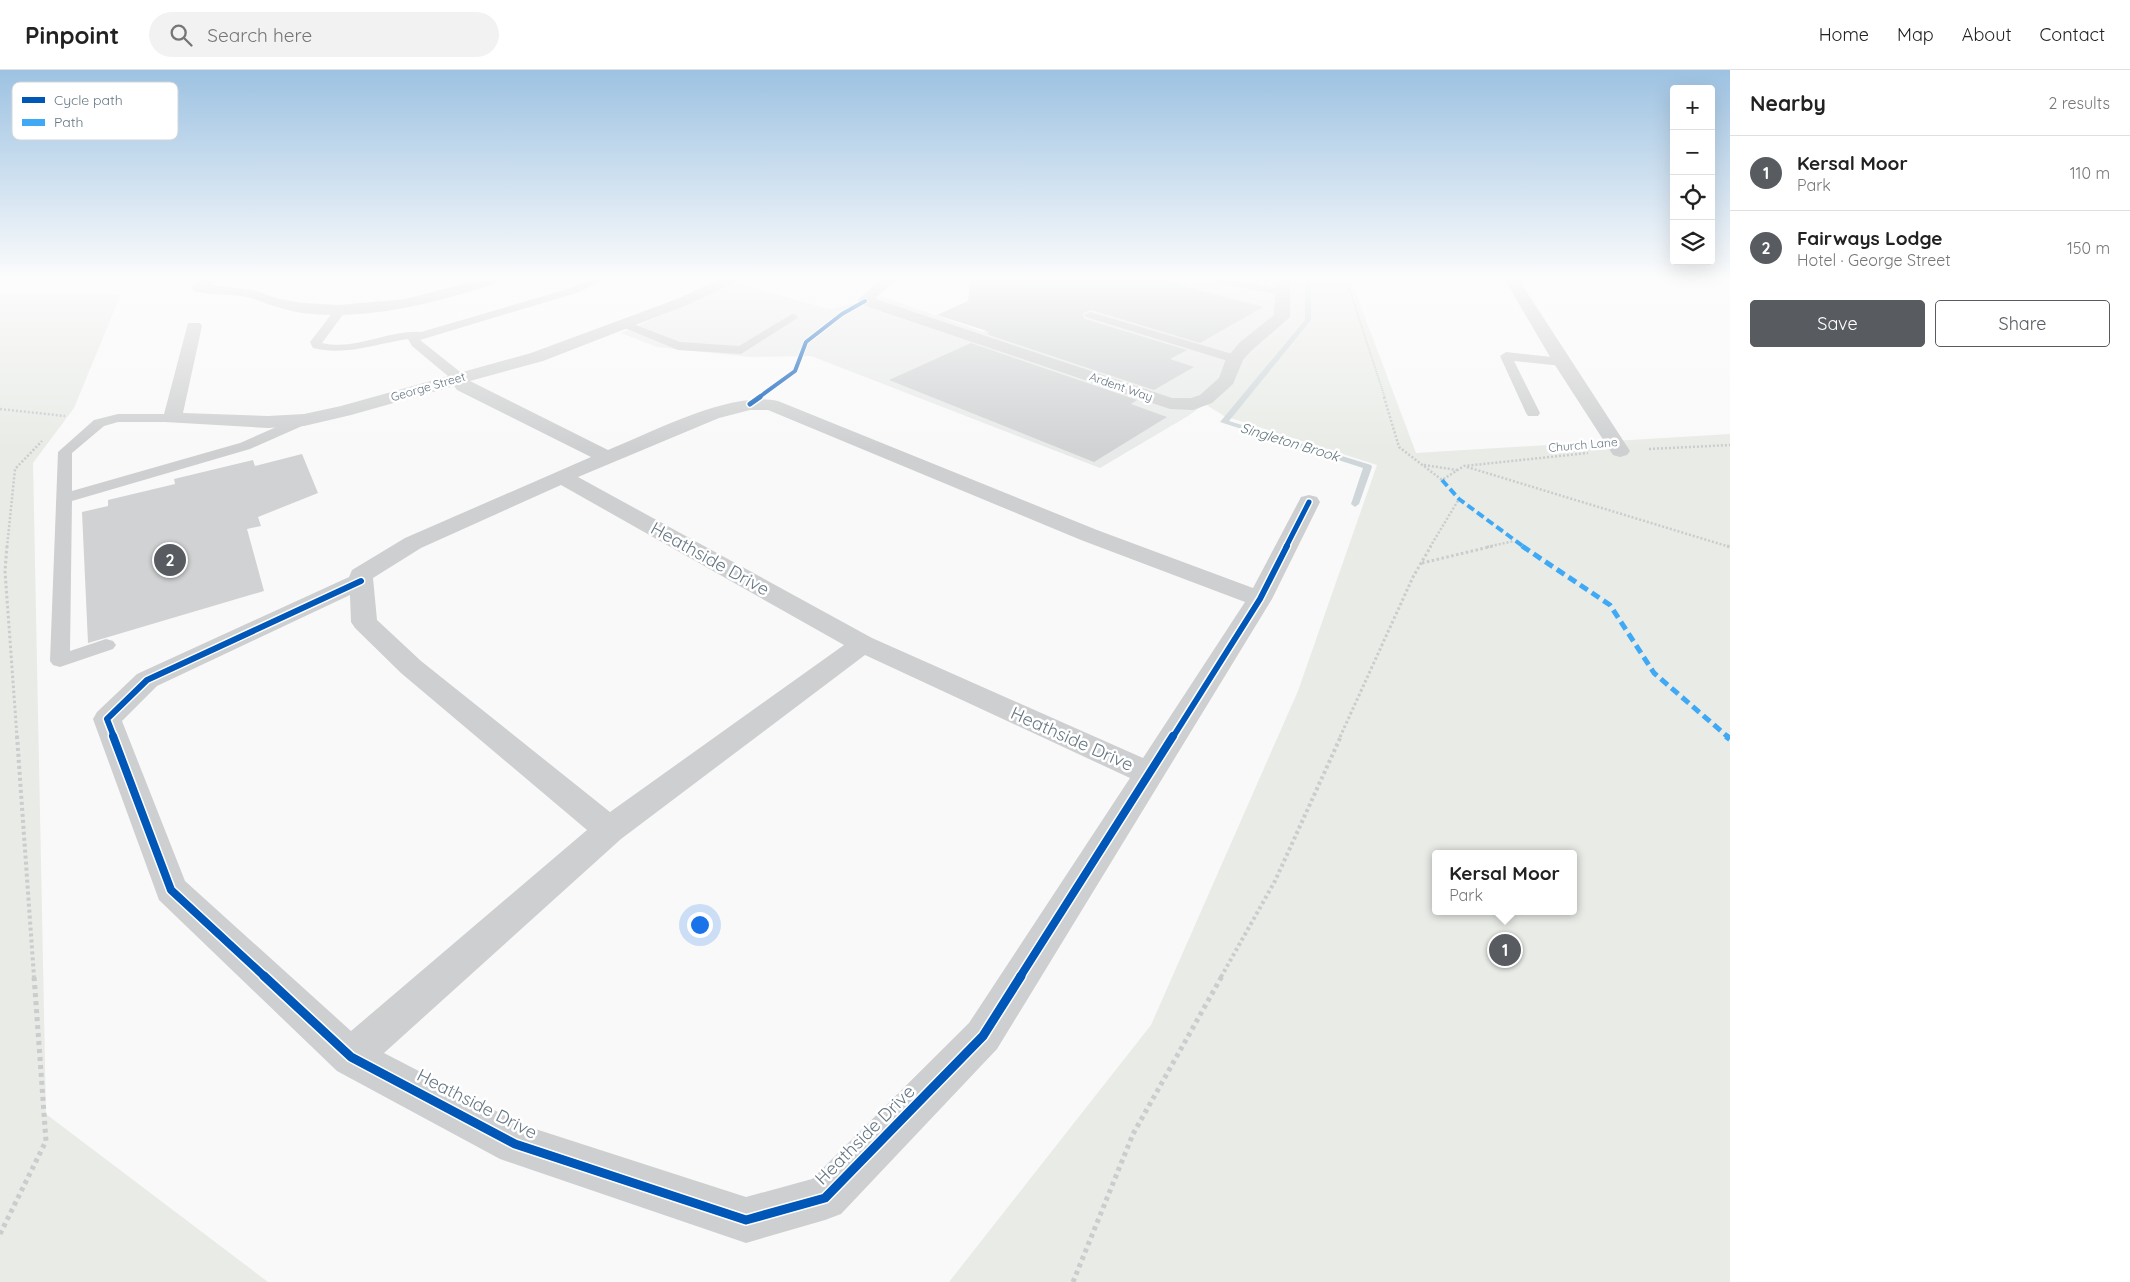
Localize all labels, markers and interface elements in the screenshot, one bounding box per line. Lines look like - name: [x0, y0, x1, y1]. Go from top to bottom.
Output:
- search box: [149, 12, 499, 57]
- text: Pinpoint: [25, 20, 119, 50]
- icon: search: [167, 21, 195, 49]
- text: Search here: [207, 23, 312, 47]
- text: Home: [1819, 23, 1869, 46]
- text: Map: [1897, 23, 1934, 46]
- text: About: [1962, 23, 2012, 46]
- text: Contact: [2040, 23, 2105, 46]
- legend: [12, 82, 178, 140]
- map controls: [1670, 85, 1715, 265]
- button: +: [1670, 85, 1715, 130]
- text: Nearby: [1750, 90, 1826, 116]
- text: Cycle path: [54, 91, 123, 109]
- text: 2 results: [2048, 93, 2110, 113]
- text: Path: [54, 113, 83, 131]
- button: −: [1670, 130, 1715, 175]
- text: Kersal Moor: [1797, 151, 1908, 175]
- text: 1: [1763, 163, 1769, 183]
- text: 110 m: [2070, 163, 2110, 183]
- button: locate: [1670, 175, 1715, 220]
- text: Park: [1797, 175, 1831, 195]
- button: layers: [1670, 220, 1715, 265]
- text: Fairways Lodge: [1797, 226, 1942, 250]
- text: 2: [1761, 238, 1771, 258]
- text: 150 m: [2067, 238, 2110, 258]
- text: Hotel · George Street: [1797, 250, 1951, 270]
- button: Save: [1750, 300, 1925, 347]
- button: Share: [1935, 300, 2110, 347]
- street label: George Street: [389, 369, 467, 404]
- street label: Ardent Way: [1088, 369, 1155, 404]
- water label: Singleton Brook: [1238, 418, 1343, 466]
- street label: Church Lane: [1548, 434, 1618, 455]
- street label: Heathside Drive: [647, 516, 774, 601]
- pin: 2: [154, 541, 186, 579]
- street label: Heathside Drive: [1007, 701, 1137, 776]
- popup: [1432, 850, 1577, 915]
- text: Kersal Moor: [1449, 861, 1560, 885]
- text: Park: [1449, 885, 1483, 905]
- your location: [687, 912, 713, 938]
- pin: 1: [1489, 931, 1521, 969]
- street label: Heathside Drive: [413, 1063, 541, 1144]
- street label: Heathside Drive: [810, 1080, 919, 1189]

